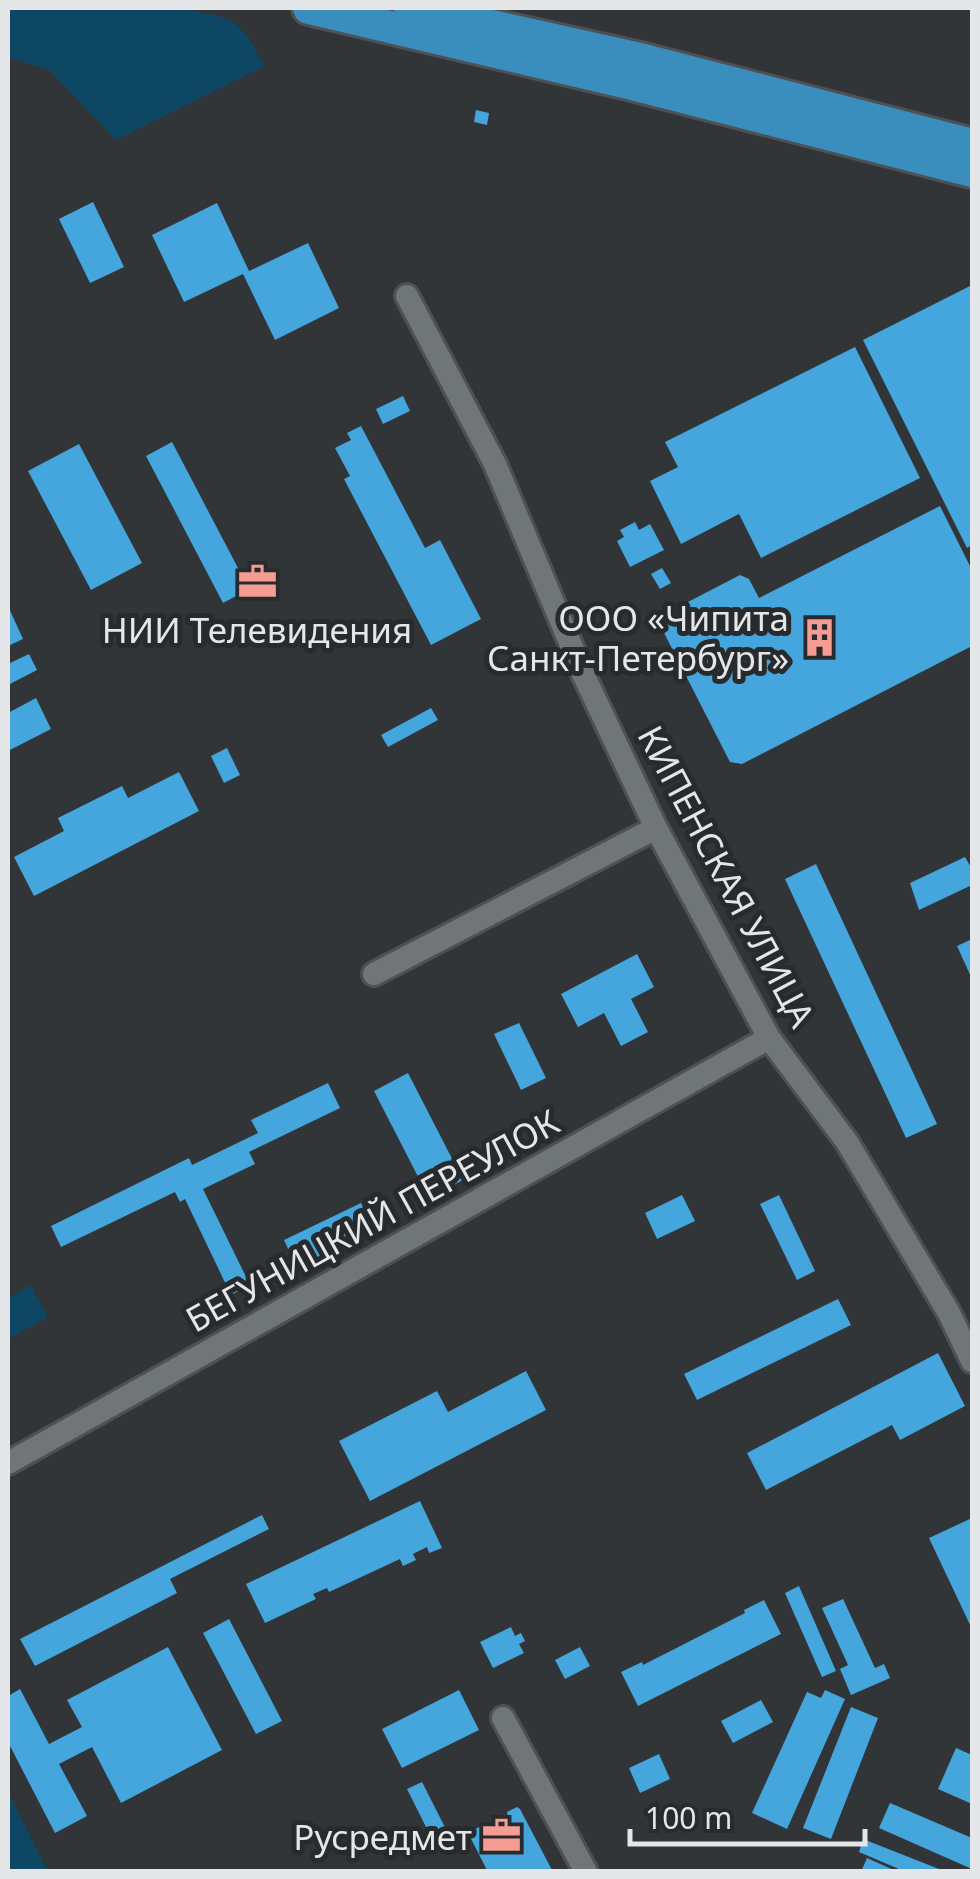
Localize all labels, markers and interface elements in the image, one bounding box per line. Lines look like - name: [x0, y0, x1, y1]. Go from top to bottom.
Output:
- office icon: НИИ Телевидения: [236, 561, 278, 603]
- place label: ООО «Чипита Санкт-Петербург»: [487, 594, 789, 681]
- place label: НИИ Телевидения: [102, 606, 412, 653]
- building icon: ООО «Чипита Санкт-Петербург»: [798, 616, 840, 658]
- street label: КИПЕНСКАЯ УЛИЦА: [628, 717, 827, 1036]
- street label: БЕГУНИЦКИЙ ПЕРЕУЛОК: [177, 1098, 567, 1342]
- scale bar: [630, 1784, 865, 1846]
- text: 100 m: [645, 1797, 732, 1838]
- place label: Русредмет: [293, 1813, 472, 1860]
- office icon: Русредмет: [481, 1815, 523, 1857]

